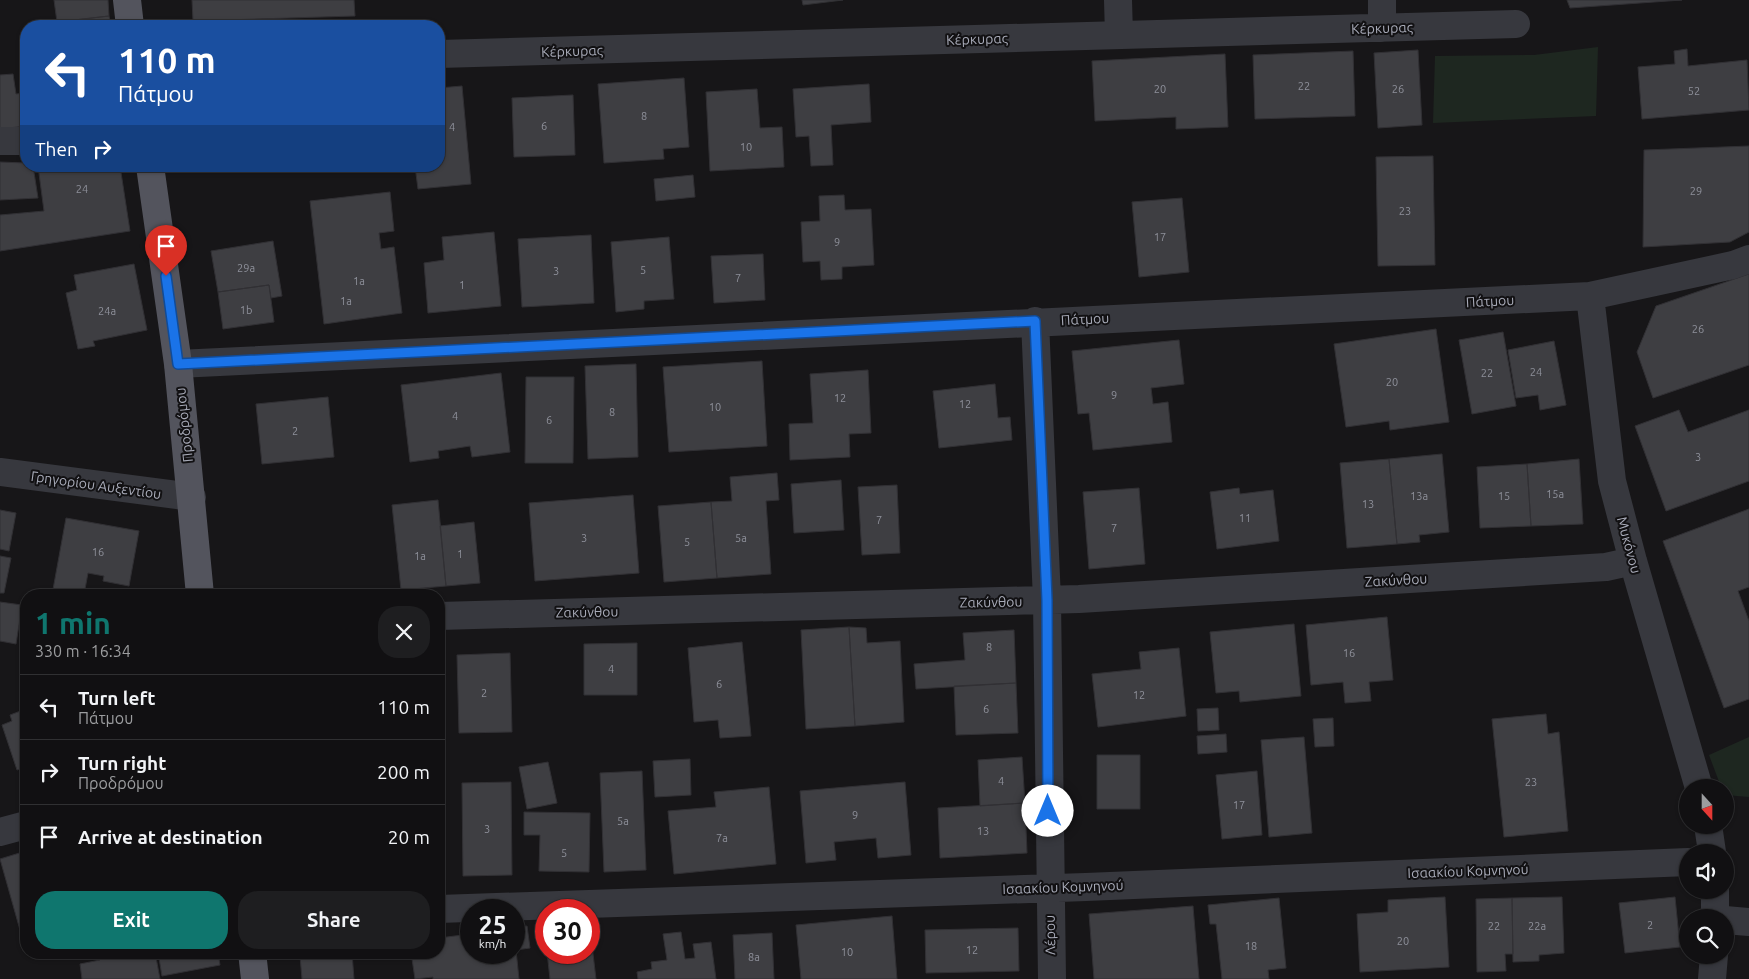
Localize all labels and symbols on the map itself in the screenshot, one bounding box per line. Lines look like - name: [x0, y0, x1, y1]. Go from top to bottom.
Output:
- street label: Κέρκυρας: [1351, 19, 1414, 37]
- street label: Κέρκυρας: [946, 30, 1009, 48]
- street label: Κέρκυρας: [541, 42, 604, 60]
- house number: 22: [1298, 80, 1310, 92]
- house number: 20: [1154, 83, 1166, 95]
- house number: 26: [1392, 83, 1404, 95]
- house number: 52: [1688, 85, 1700, 97]
- house number: 8: [641, 110, 647, 122]
- house number: 6: [541, 120, 547, 132]
- house number: 4: [449, 121, 455, 133]
- house number: 10: [740, 141, 752, 153]
- house number: 24: [76, 183, 88, 195]
- house number: 29: [1690, 185, 1702, 197]
- house number: 23: [1399, 205, 1411, 217]
- pin: [145, 225, 187, 276]
- house number: 17: [1154, 231, 1166, 243]
- house number: 9: [834, 236, 840, 248]
- house number: 29a: [237, 262, 255, 274]
- house number: 5: [640, 264, 646, 276]
- house number: 3: [553, 265, 559, 277]
- house number: 7: [735, 272, 741, 284]
- house number: 1a: [353, 275, 365, 287]
- house number: 1: [459, 279, 465, 291]
- street label: Πάτμου: [1465, 292, 1515, 310]
- house number: 1a: [340, 295, 352, 307]
- house number: 1b: [240, 304, 252, 316]
- house number: 24a: [98, 305, 116, 317]
- street label: Πάτμου: [1060, 310, 1110, 328]
- house number: 26: [1692, 323, 1704, 335]
- house number: 24: [1530, 366, 1542, 378]
- house number: 22: [1481, 367, 1493, 379]
- house number: 20: [1386, 376, 1398, 388]
- street label: Προδρόμου: [172, 387, 196, 463]
- house number: 9: [1111, 389, 1117, 401]
- house number: 12: [834, 392, 846, 404]
- house number: 12: [959, 398, 971, 410]
- house number: 10: [709, 401, 721, 413]
- house number: 8: [609, 406, 615, 418]
- house number: 4: [452, 410, 458, 422]
- house number: 6: [546, 414, 552, 426]
- house number: 2: [292, 425, 298, 437]
- house number: 3: [1695, 451, 1701, 463]
- street label: Γρηγορίου Αυξεντίου: [30, 468, 162, 502]
- house number: 15a: [1546, 488, 1564, 500]
- house number: 13a: [1410, 490, 1428, 502]
- house number: 15: [1498, 490, 1510, 502]
- house number: 13: [1362, 498, 1374, 510]
- house number: 11: [1239, 512, 1251, 524]
- house number: 7: [876, 514, 882, 526]
- street label: Μυκόνου: [1614, 515, 1644, 575]
- house number: 7: [1111, 522, 1117, 534]
- house number: 3: [581, 532, 587, 544]
- house number: 5a: [735, 532, 747, 544]
- house number: 5: [684, 536, 690, 548]
- house number: 16: [92, 546, 104, 558]
- house number: 1: [457, 548, 463, 560]
- house number: 1a: [414, 550, 426, 562]
- street label: Ζακύνθου: [1364, 570, 1428, 590]
- street label: Ζακύνθου: [960, 593, 1022, 611]
- street label: Ζακύνθου: [556, 603, 618, 621]
- house number: 8: [986, 641, 992, 653]
- house number: 16: [1343, 647, 1355, 659]
- house number: 4: [608, 663, 614, 675]
- house number: 6: [716, 678, 722, 690]
- house number: 2: [481, 687, 487, 699]
- house number: 12: [1133, 689, 1145, 701]
- house number: 6: [983, 703, 989, 715]
- house number: 4: [998, 775, 1004, 787]
- house number: 23: [1525, 776, 1537, 788]
- north arrow: [1679, 779, 1734, 834]
- position arrow: [1021, 784, 1073, 836]
- house number: 17: [1233, 799, 1245, 811]
- house number: 9: [852, 809, 858, 821]
- house number: 5a: [617, 815, 629, 827]
- house number: 3: [484, 823, 490, 835]
- house number: 13: [977, 825, 989, 837]
- house number: 7a: [716, 832, 728, 844]
- house number: 5: [561, 847, 567, 859]
- street label: Ισαακίου Κομνηνού: [1407, 861, 1529, 881]
- street label: Ισαακίου Κομνηνού: [1002, 877, 1124, 897]
- speed limit sign: 30: [535, 899, 600, 964]
- street label: Λέρου: [1042, 915, 1058, 955]
- house number: 2: [1647, 919, 1653, 931]
- house number: 22: [1488, 920, 1500, 932]
- house number: 22a: [1528, 920, 1546, 932]
- house number: 20: [1397, 935, 1409, 947]
- house number: 18: [1245, 940, 1257, 952]
- house number: 12: [966, 944, 978, 956]
- house number: 10: [841, 946, 853, 958]
- house number: 8a: [748, 951, 760, 963]

